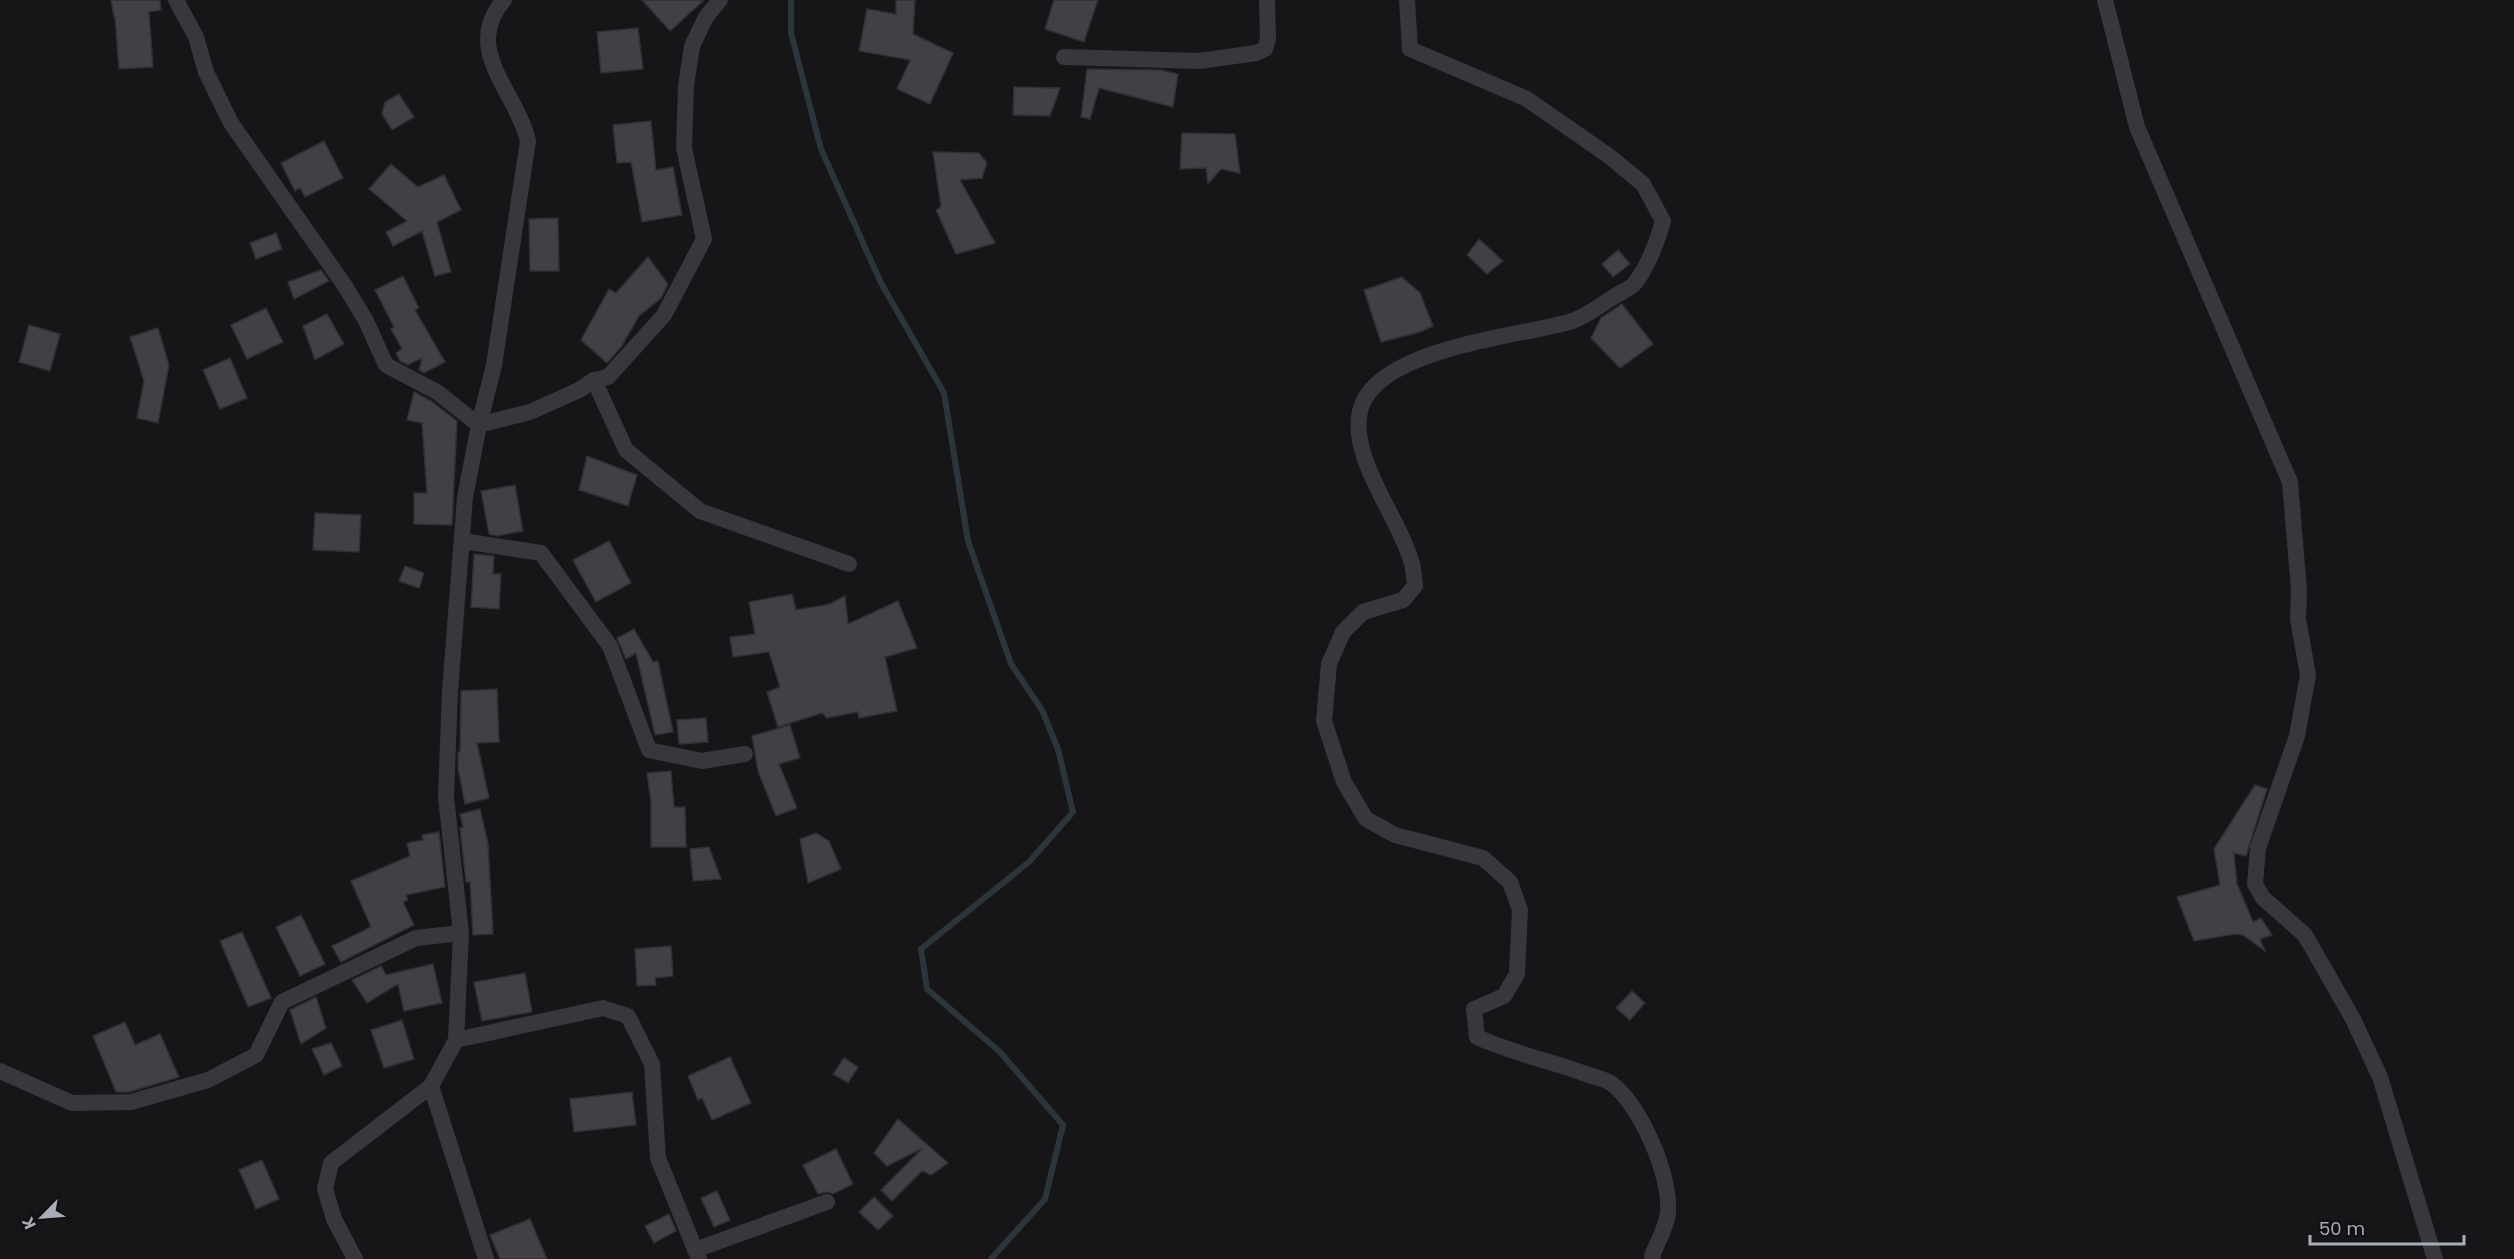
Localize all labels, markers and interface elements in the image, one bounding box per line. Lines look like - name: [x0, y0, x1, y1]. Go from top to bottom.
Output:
- north arrow: [12, 1187, 72, 1247]
- scale bar: [2310, 1208, 2464, 1246]
- text: K: [16, 1213, 42, 1233]
- text: 50 m: [2319, 1216, 2365, 1241]

